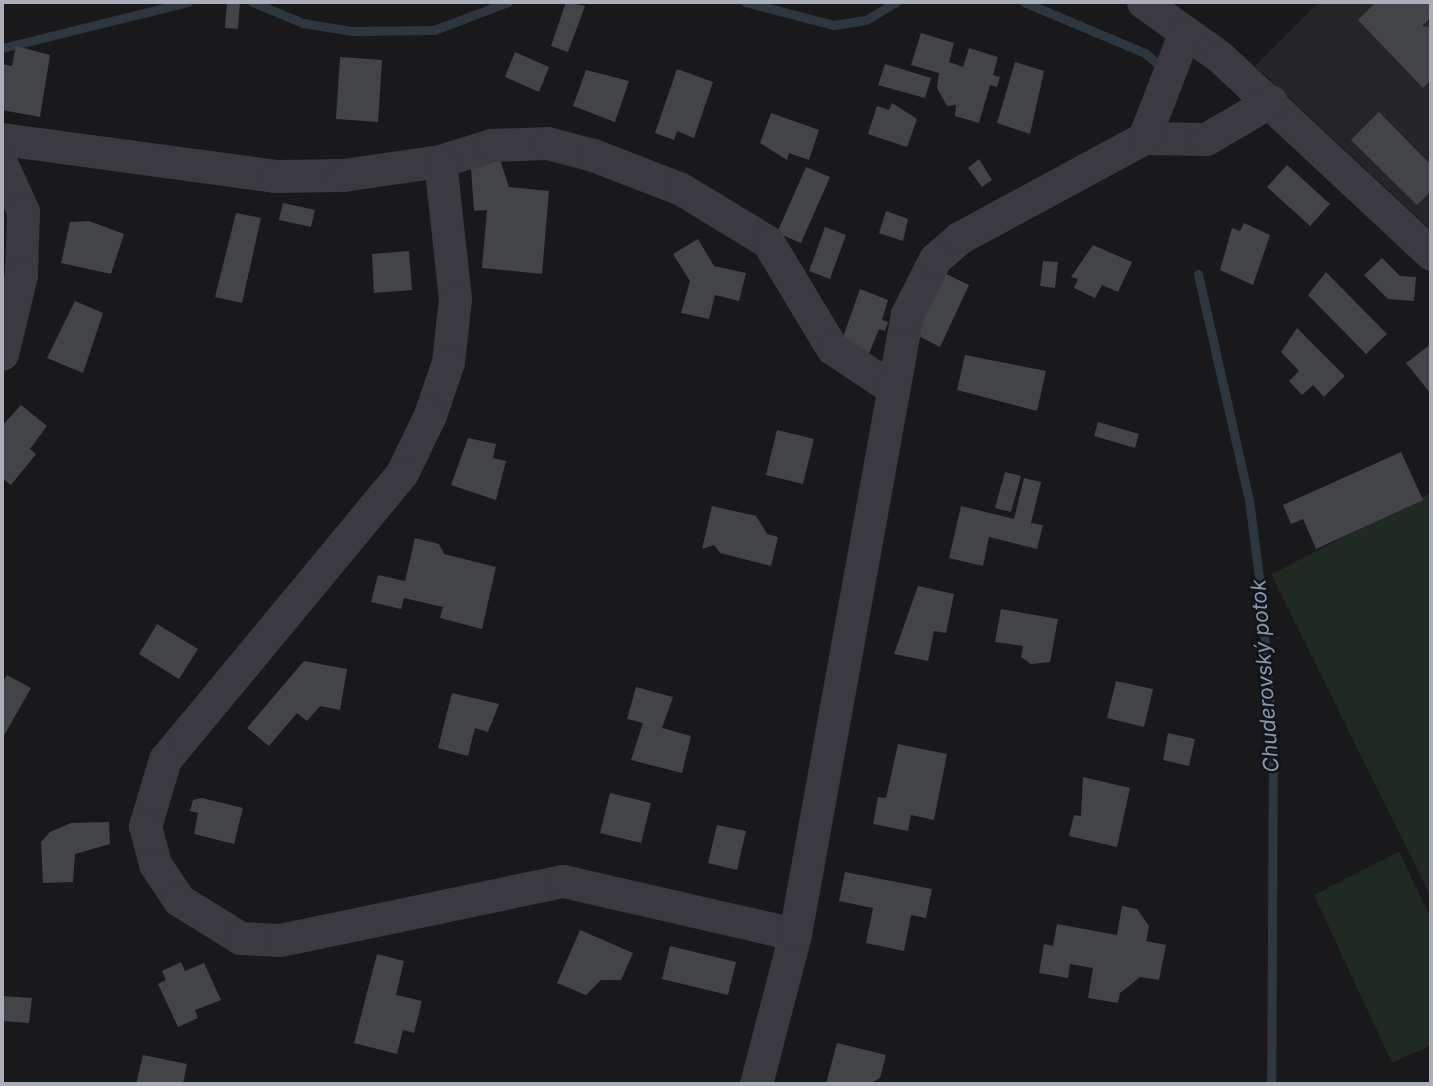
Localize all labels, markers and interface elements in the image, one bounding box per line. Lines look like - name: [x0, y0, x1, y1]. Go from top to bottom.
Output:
- water label: Chuderovský potok: [1246, 579, 1284, 773]

